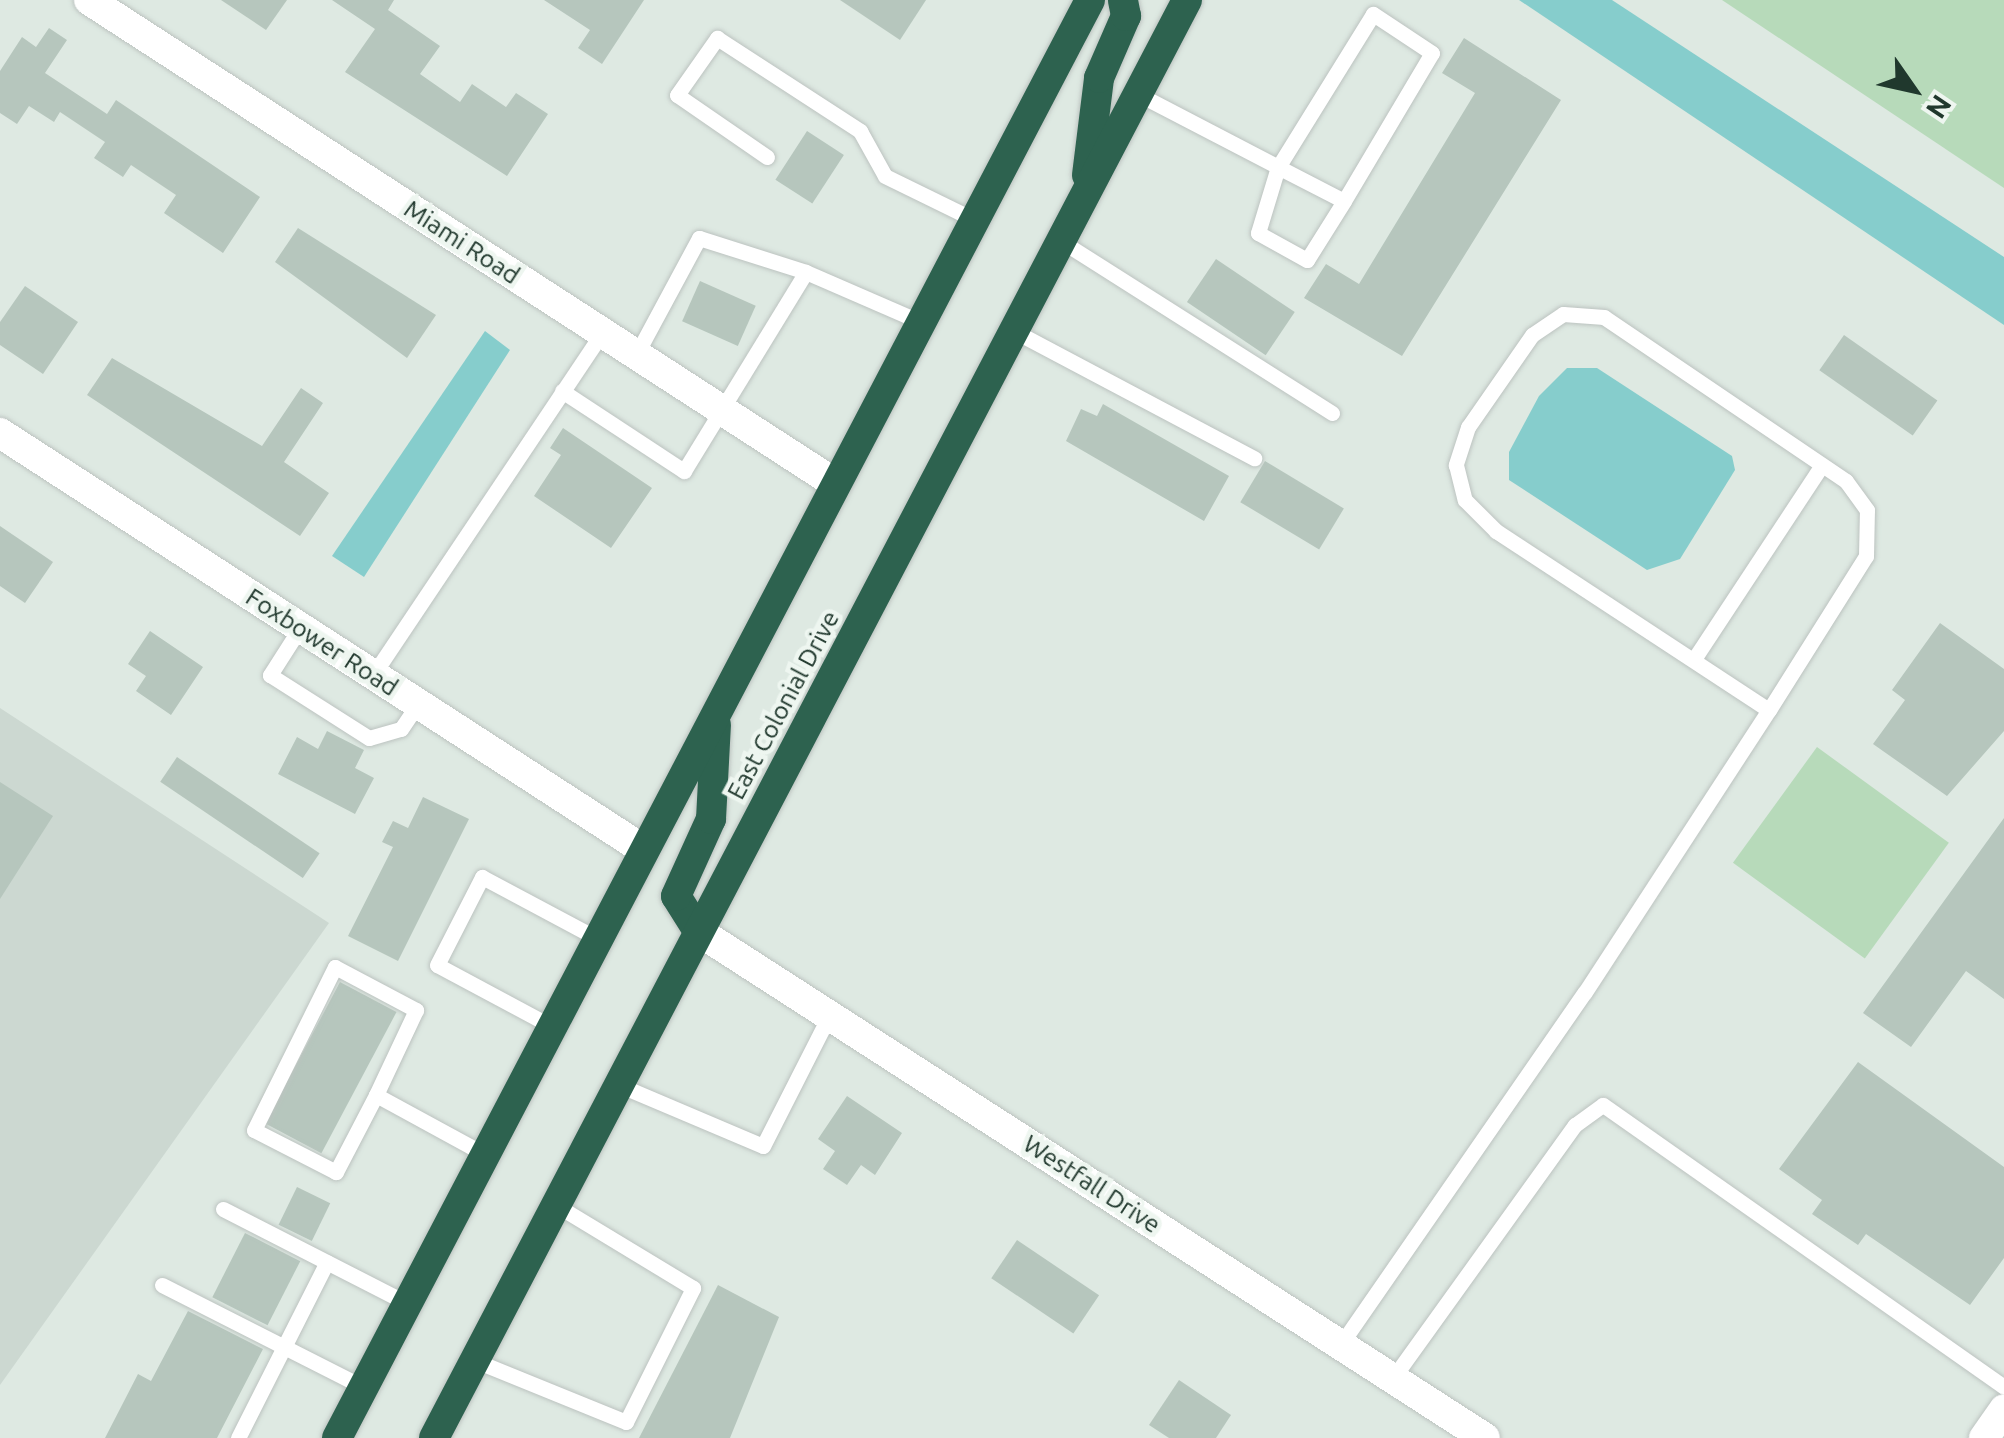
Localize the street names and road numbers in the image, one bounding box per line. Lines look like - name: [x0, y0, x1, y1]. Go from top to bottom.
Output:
- street label: Miami Road: [399, 194, 525, 290]
- street label: Foxbower Road: [240, 582, 404, 702]
- street label: East Colonial Drive: [721, 606, 845, 804]
- street label: Westfall Drive: [1018, 1129, 1166, 1239]

